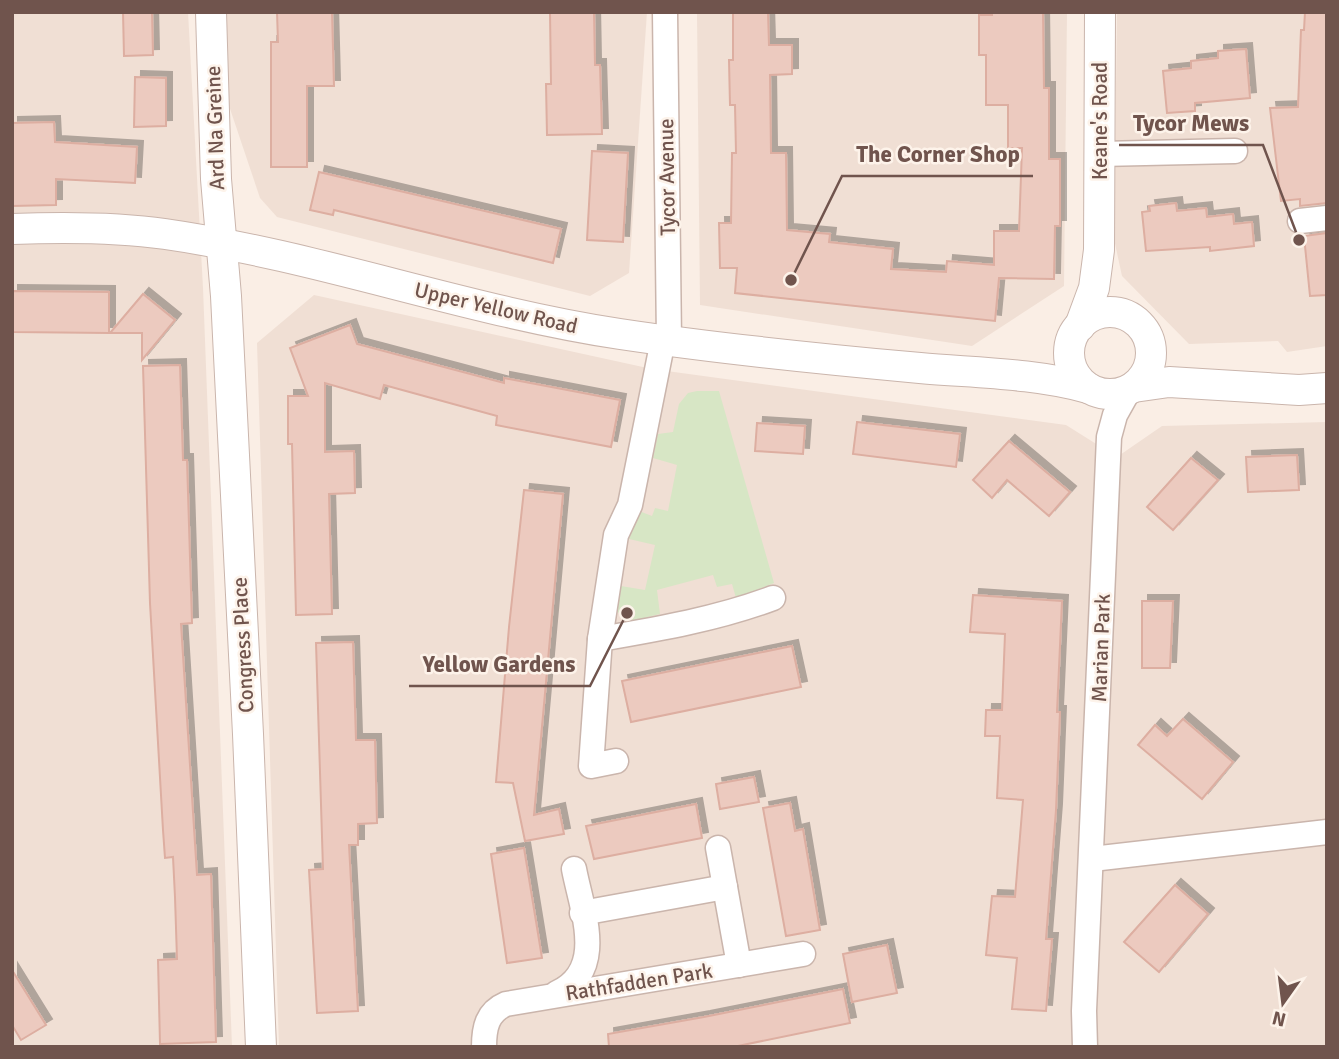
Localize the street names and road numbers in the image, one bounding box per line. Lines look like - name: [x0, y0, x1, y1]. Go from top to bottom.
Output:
- street label: Keane's Road: [1087, 62, 1113, 180]
- street label: Ard Na Greine: [200, 65, 230, 191]
- street label: Tycor Avenue: [653, 118, 681, 236]
- street label: Upper Yellow Road: [412, 277, 580, 339]
- street label: Congress Place: [226, 577, 260, 713]
- street label: Marian Park: [1086, 593, 1116, 703]
- street label: Rathfadden Park: [564, 957, 715, 1006]

